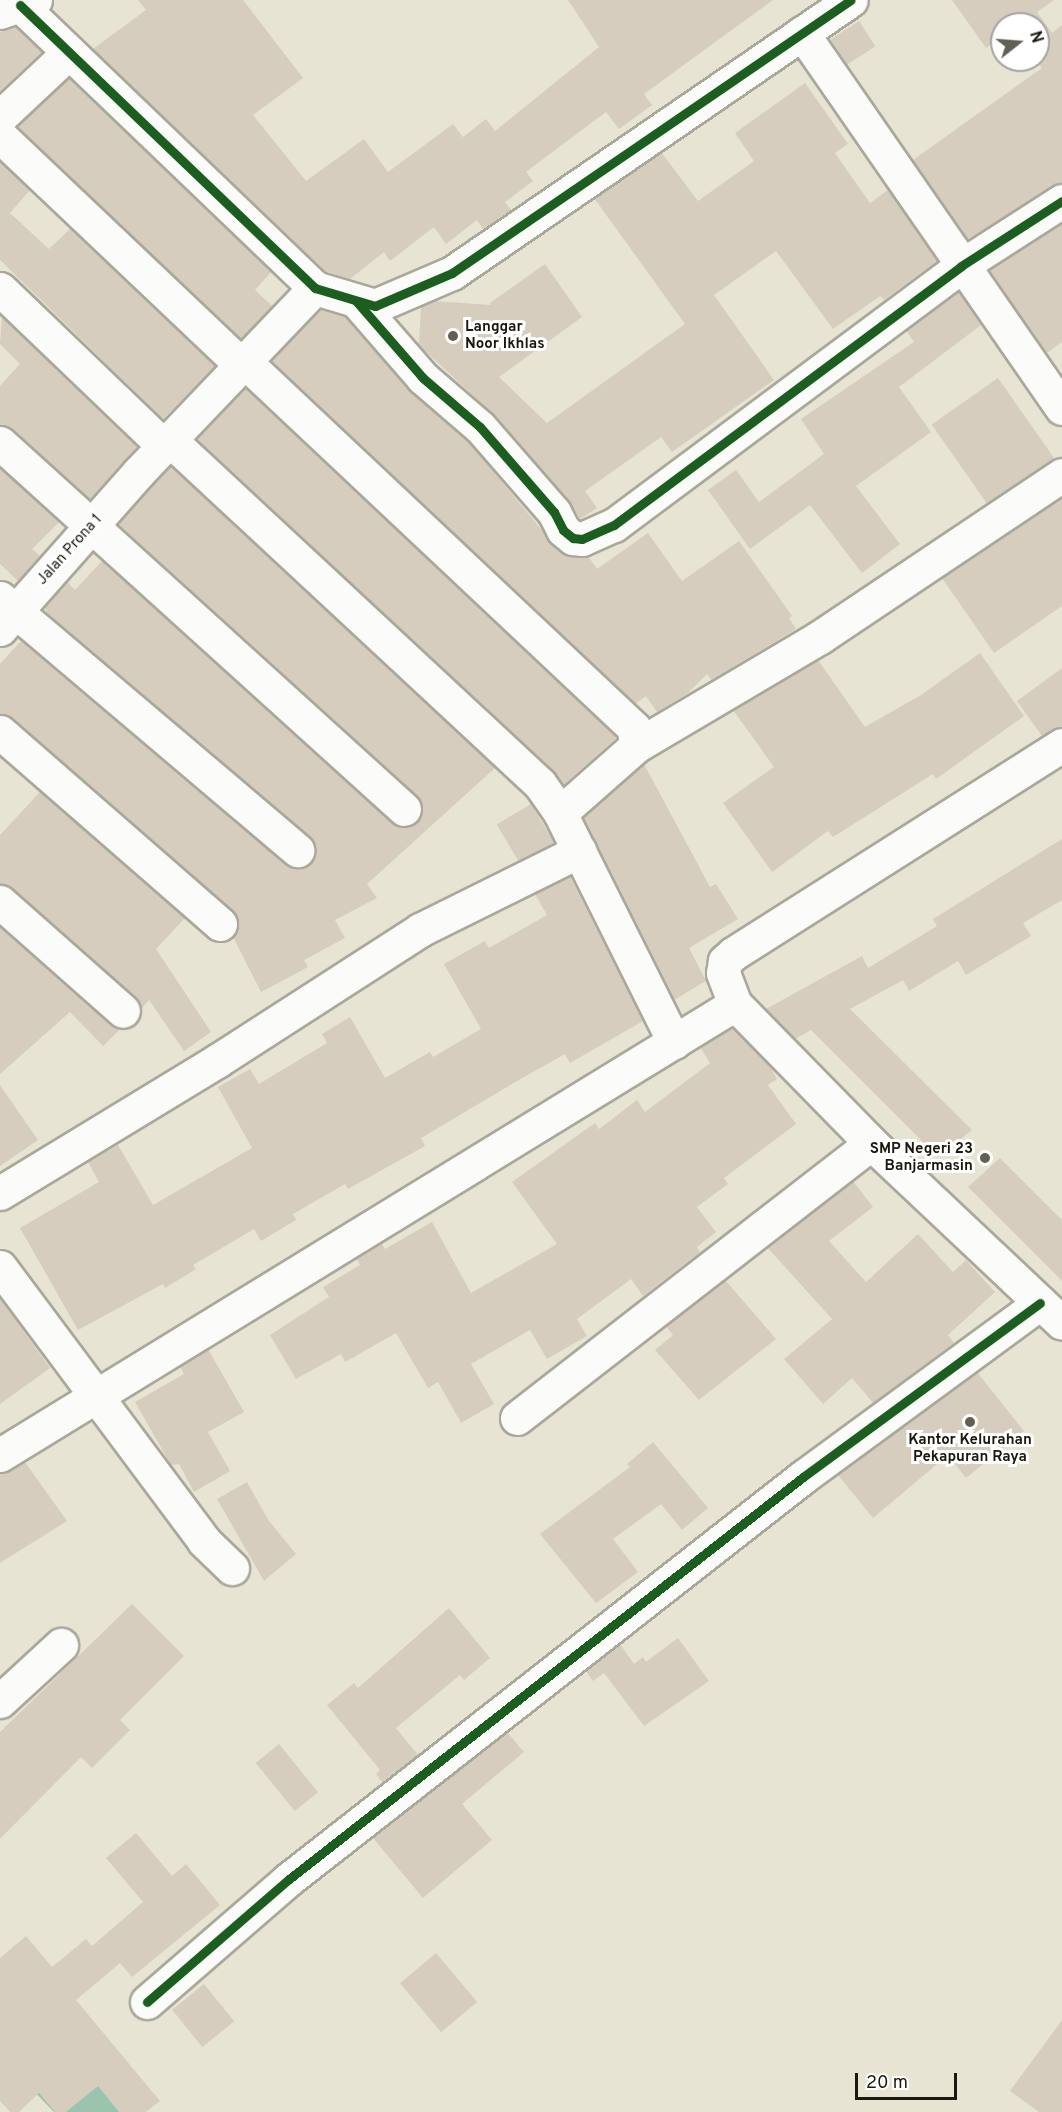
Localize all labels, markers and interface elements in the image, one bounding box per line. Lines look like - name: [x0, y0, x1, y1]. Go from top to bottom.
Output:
- north arrow: [990, 12, 1050, 72]
- text: N: [1024, 29, 1047, 46]
- place label: Langgar Noor Ikhlas: [465, 318, 545, 353]
- marker: Langgar Noor Ikhlas: [446, 329, 460, 343]
- street label: Jalan Prona 1: [34, 511, 106, 589]
- place label: SMP Negeri 23 Banjarmasin: [870, 1140, 973, 1175]
- marker: SMP Negeri 23 Banjarmasin: [978, 1151, 992, 1165]
- marker: Kantor Kelurahan Pekapuran Raya: [963, 1415, 977, 1429]
- place label: Kantor Kelurahan Pekapuran Raya: [908, 1431, 1032, 1466]
- scale bar: [858, 2061, 960, 2099]
- text: 20 m: [866, 2072, 908, 2095]

